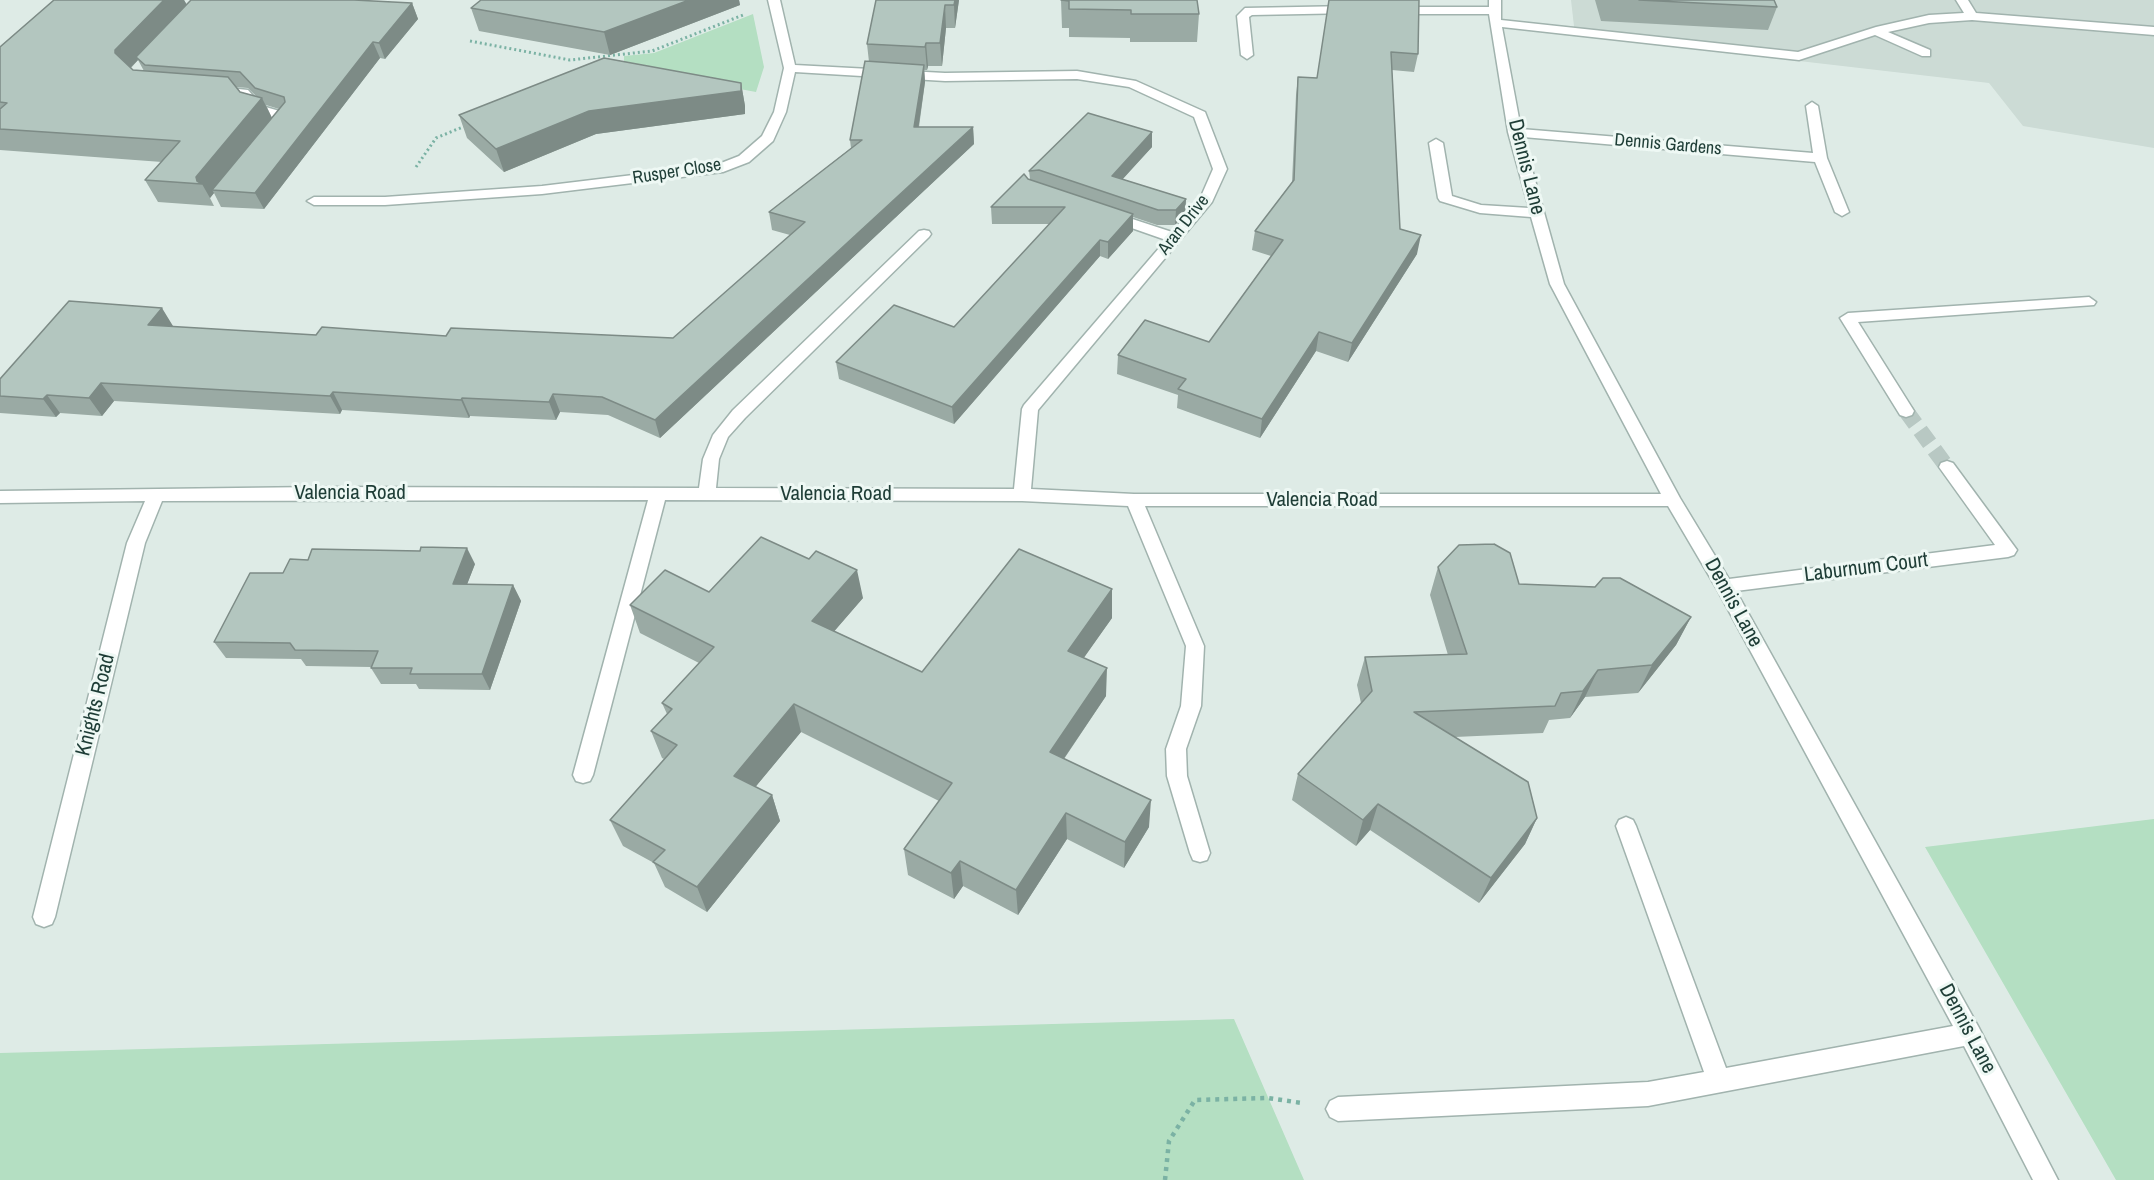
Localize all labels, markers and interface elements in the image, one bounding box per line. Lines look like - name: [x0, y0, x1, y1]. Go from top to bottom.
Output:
- street label: Dennis Lane: [1502, 117, 1550, 217]
- street label: Dennis Gardens: [1614, 130, 1722, 160]
- street label: Rusper Close: [631, 154, 723, 190]
- street label: Aran Drive: [1154, 191, 1214, 259]
- street label: Valencia Road: [294, 480, 406, 506]
- street label: Valencia Road: [780, 481, 892, 507]
- street label: Valencia Road: [1266, 487, 1378, 513]
- street label: Laburnum Court: [1803, 548, 1929, 588]
- street label: Dennis Lane: [1698, 554, 1768, 652]
- street label: Knights Road: [71, 651, 121, 759]
- street label: Dennis Lane: [1933, 980, 2001, 1078]

